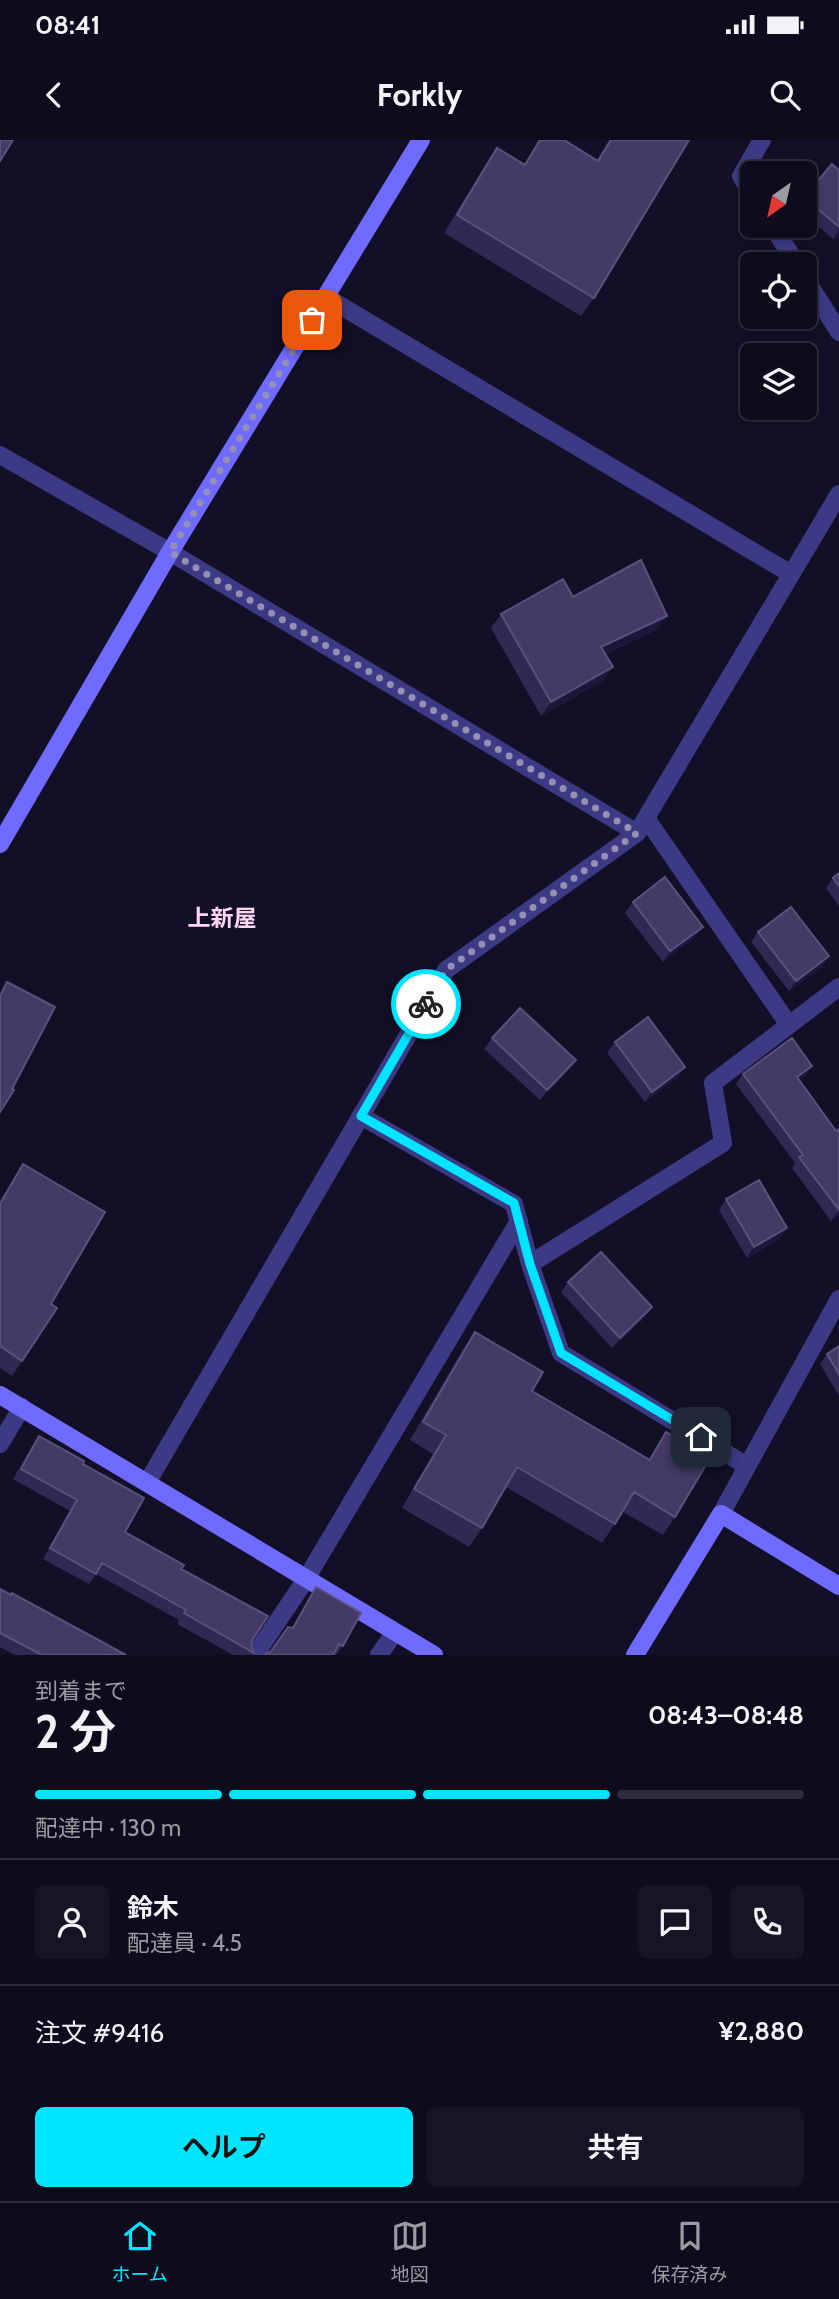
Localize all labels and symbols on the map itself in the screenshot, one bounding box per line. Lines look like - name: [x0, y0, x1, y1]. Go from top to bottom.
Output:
- north arrow: [740, 161, 817, 238]
- pin: [282, 290, 342, 350]
- district label: 上新屋: [188, 904, 257, 932]
- courier: [391, 969, 461, 1039]
- pin: [671, 1407, 731, 1467]

